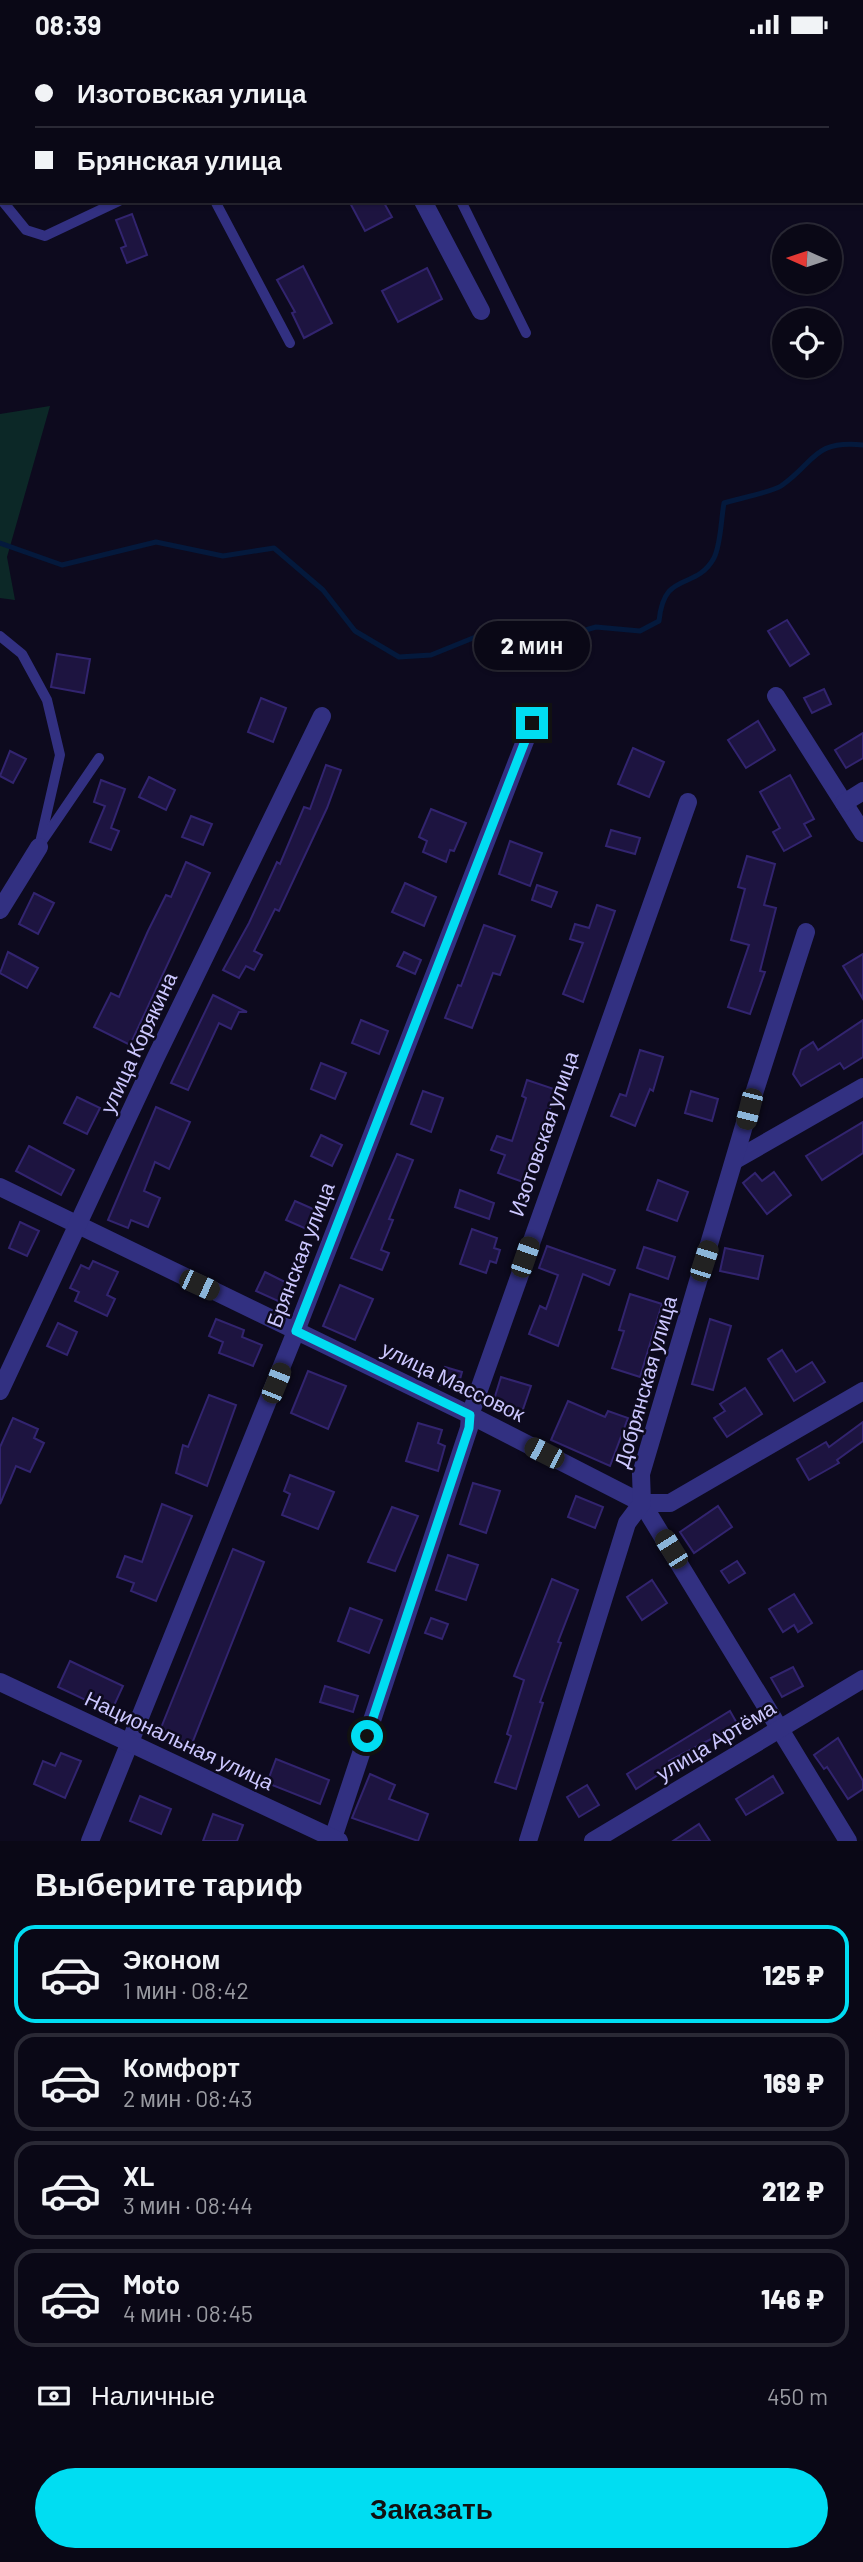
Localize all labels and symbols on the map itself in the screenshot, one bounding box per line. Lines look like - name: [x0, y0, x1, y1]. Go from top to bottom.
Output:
- north arrow: [772, 224, 842, 294]
- callout: 2 мин: [474, 621, 590, 671]
- route end: [516, 707, 548, 739]
- street label: улица Корякина: [94, 968, 181, 1117]
- street label: Изотовская улица: [503, 1047, 583, 1219]
- car: [734, 1086, 765, 1132]
- street label: Брянская улица: [260, 1178, 339, 1331]
- car: [509, 1234, 542, 1280]
- car: [688, 1238, 721, 1284]
- car: [176, 1267, 223, 1303]
- street label: Добрянская улица: [608, 1292, 681, 1470]
- street label: улица Массовок: [378, 1335, 530, 1426]
- car: [259, 1360, 294, 1406]
- car: [521, 1434, 568, 1472]
- car: [651, 1526, 692, 1572]
- street label: Национальная улица: [81, 1685, 278, 1794]
- street label: улица Артёма: [651, 1694, 780, 1785]
- route start: [351, 1720, 383, 1752]

